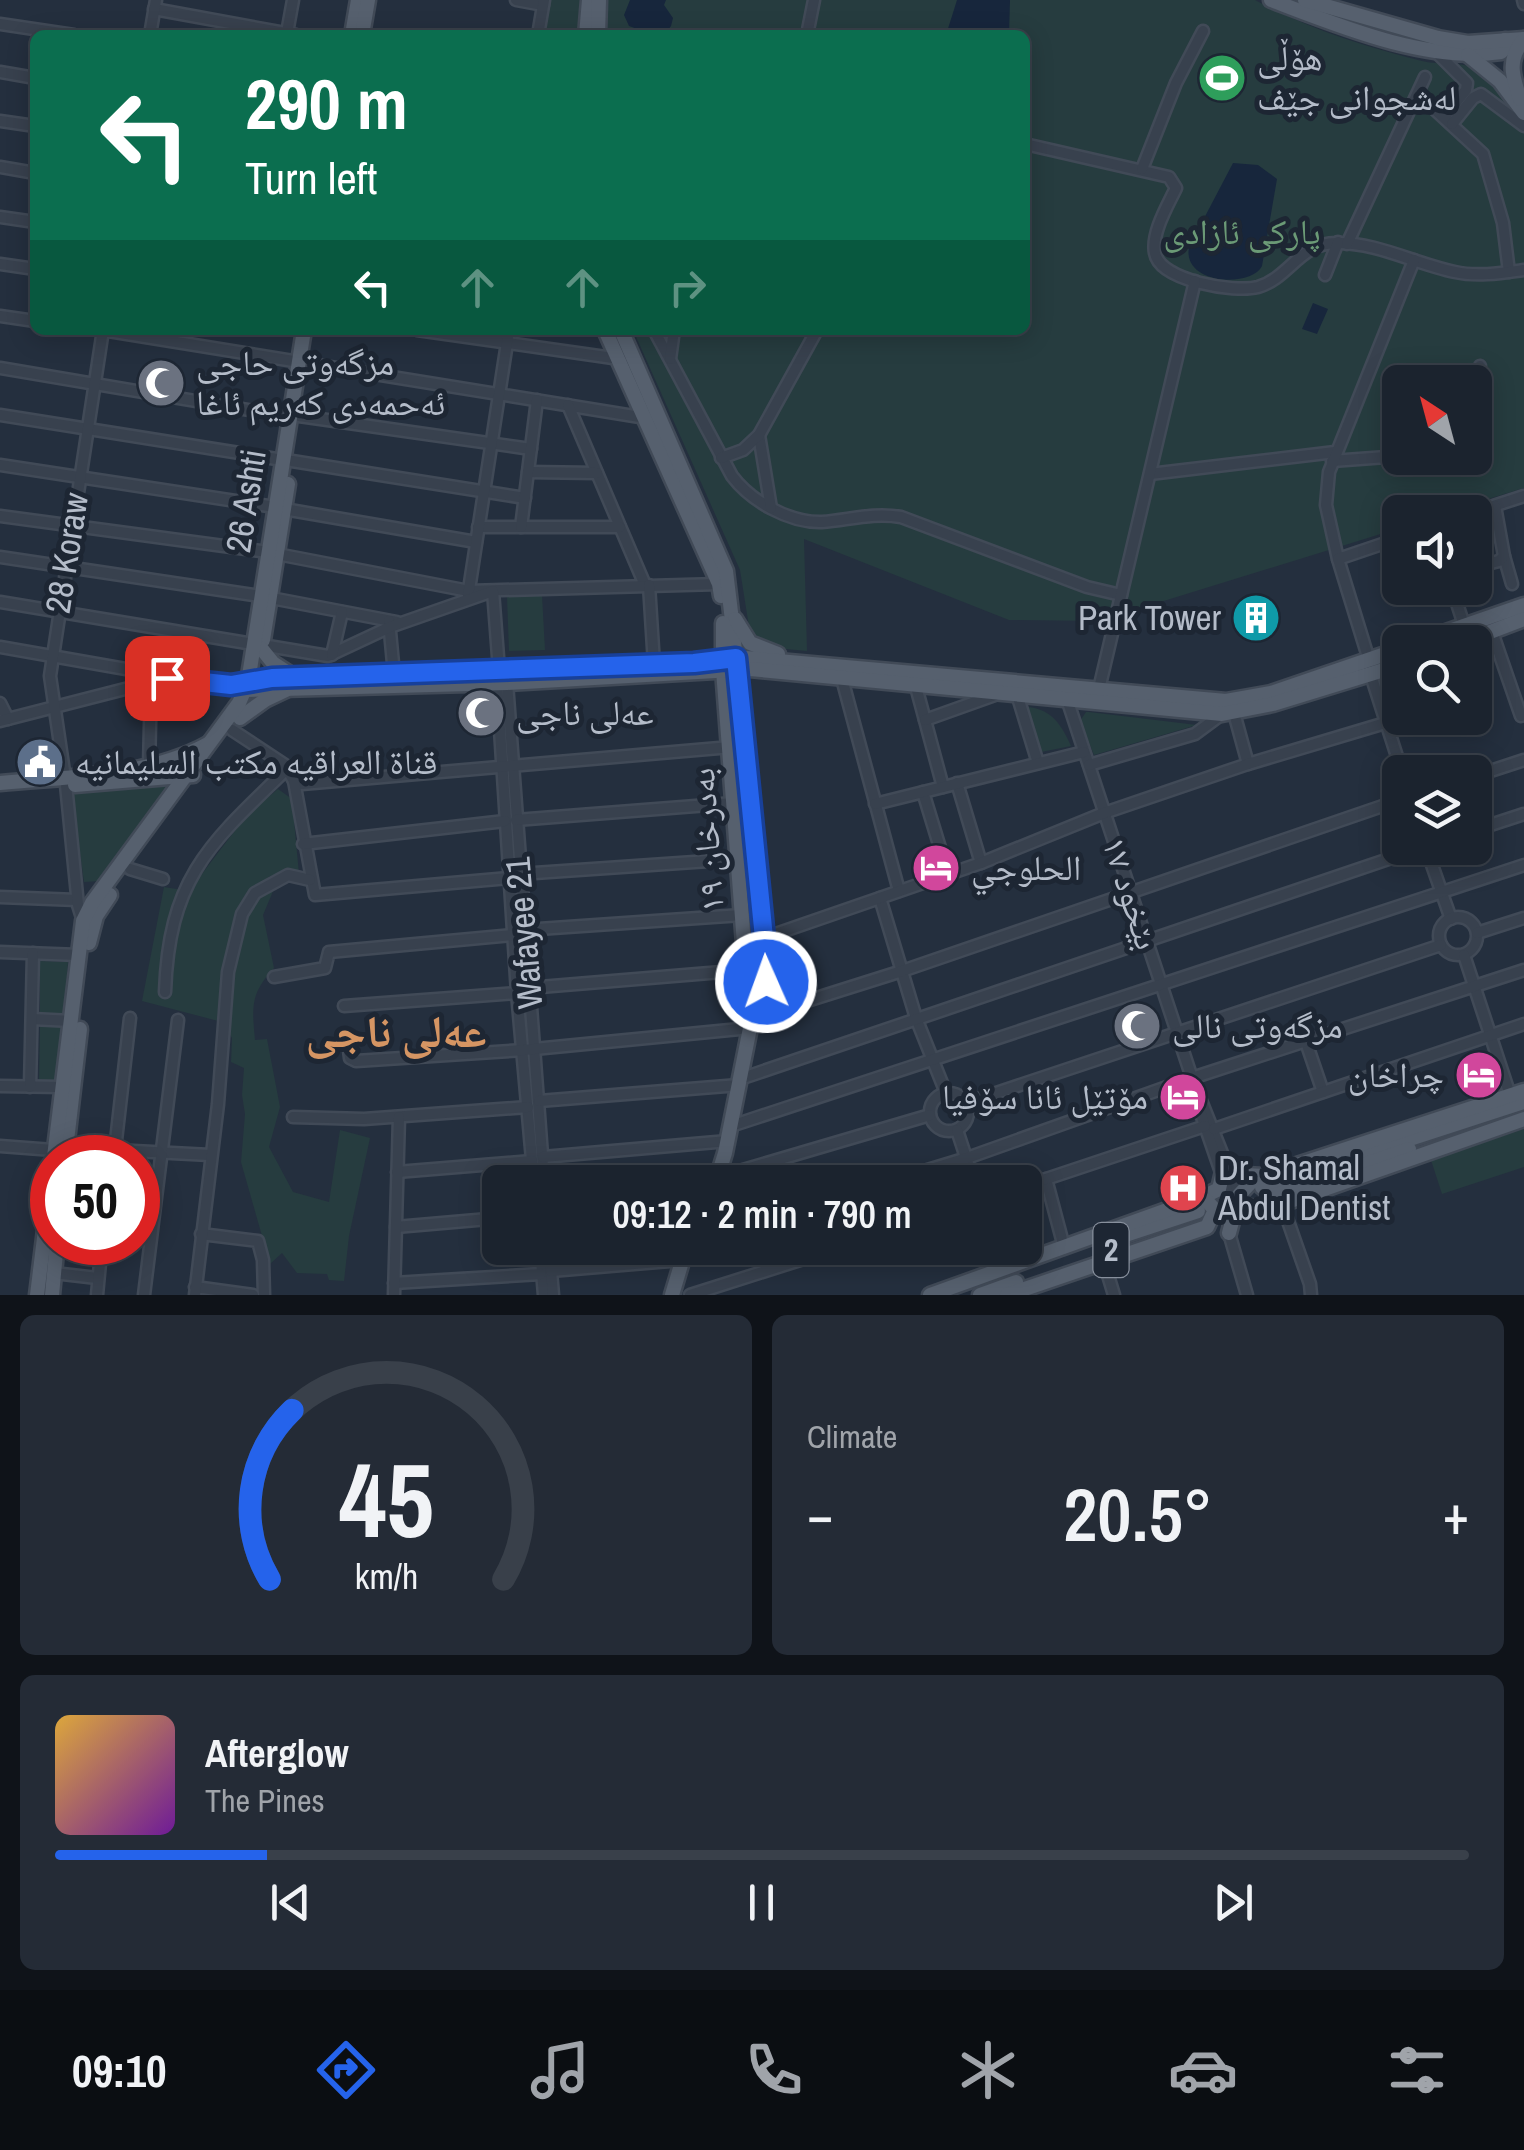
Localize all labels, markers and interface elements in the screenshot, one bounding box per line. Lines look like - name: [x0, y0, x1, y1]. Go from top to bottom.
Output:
- place label: هۆڵی لەشجوانی جێف: [1257, 34, 1456, 121]
- sports icon: هۆڵی لەشجوانی جێف: [1196, 52, 1248, 104]
- text: 290 m: [245, 57, 408, 151]
- icon: left: [80, 70, 210, 200]
- text: Turn left: [245, 147, 377, 208]
- park label: پارکی ئازادی: [1163, 208, 1321, 255]
- icon: left: [345, 260, 400, 315]
- icon: ahead: [450, 260, 505, 315]
- icon: ahead: [555, 260, 610, 315]
- icon: right: [660, 260, 715, 315]
- place label: مزگەوتی حاجی ئەحمەدی کەریم ئاغا: [196, 339, 445, 426]
- mosque icon: مزگەوتی حاجی ئەحمەدی کەریم ئاغا: [135, 357, 187, 409]
- north arrow: [1382, 365, 1492, 475]
- map controls: [1382, 365, 1492, 865]
- street label: 26 Ashti: [214, 446, 277, 556]
- street label: 28 Koraw: [34, 489, 99, 616]
- button: sound: [1382, 495, 1492, 605]
- building icon: Park Tower: [1230, 592, 1282, 644]
- place label: Park Tower: [1078, 594, 1221, 641]
- button: search: [1382, 625, 1492, 735]
- pin: [125, 636, 210, 721]
- icon: arrive: [140, 651, 195, 706]
- mosque icon: عەلی ناجی: [455, 687, 507, 739]
- place label: عەلی ناجی: [516, 689, 654, 736]
- public building icon: قناة العراقيه مكتب السليمانيه: [14, 736, 66, 788]
- place label: قناة العراقيه مكتب السليمانيه: [75, 738, 438, 785]
- button: layers: [1382, 755, 1492, 865]
- street label: بەدرخان ١٩: [678, 766, 735, 914]
- street label: بێخود ١٧: [1091, 831, 1172, 955]
- hotel icon: الحلوجي: [910, 842, 962, 894]
- place label: الحلوجي: [971, 844, 1081, 896]
- street label: Wafayee 21: [493, 855, 554, 1011]
- position arrow: [714, 930, 818, 1034]
- district label: عەلی ناجی: [306, 1000, 486, 1061]
- mosque icon: مزگەوتی نالی: [1111, 1000, 1163, 1052]
- place label: مزگەوتی نالی: [1172, 1002, 1343, 1049]
- hotel icon: چراخان: [1453, 1049, 1505, 1101]
- place label: چراخان: [1348, 1051, 1444, 1098]
- hotel icon: مۆتێل ئانا سۆفیا: [1157, 1071, 1209, 1123]
- place label: مۆتێل ئانا سۆفیا: [942, 1073, 1148, 1120]
- speed limit sign: 50: [30, 1135, 160, 1265]
- place label: Dr. Shamal Abdul Dentist: [1217, 1144, 1390, 1231]
- hospital icon: Dr. Shamal Abdul Dentist: [1157, 1162, 1209, 1214]
- text: 09:12 · 2 min · 790 m: [612, 1189, 912, 1240]
- road number: 2: [1094, 1223, 1128, 1277]
- text: Climate: [807, 1415, 897, 1458]
- text: 45: [339, 1429, 433, 1569]
- text: 20.5°: [1063, 1463, 1213, 1564]
- text: −: [807, 1477, 833, 1551]
- text: +: [1443, 1477, 1469, 1551]
- text: km/h: [354, 1552, 418, 1600]
- text: Afterglow: [205, 1728, 349, 1779]
- text: The Pines: [205, 1779, 325, 1822]
- icon: previous: [263, 1875, 318, 1930]
- icon: pause: [734, 1875, 789, 1930]
- icon: next: [1206, 1875, 1261, 1930]
- icon: directions: [311, 2035, 381, 2105]
- icon: music: [525, 2035, 595, 2105]
- icon: phone: [739, 2035, 809, 2105]
- icon: climate: [953, 2035, 1023, 2105]
- icon: car: [1168, 2035, 1238, 2105]
- icon: filters: [1382, 2035, 1452, 2105]
- text: 09:10: [72, 2040, 166, 2101]

